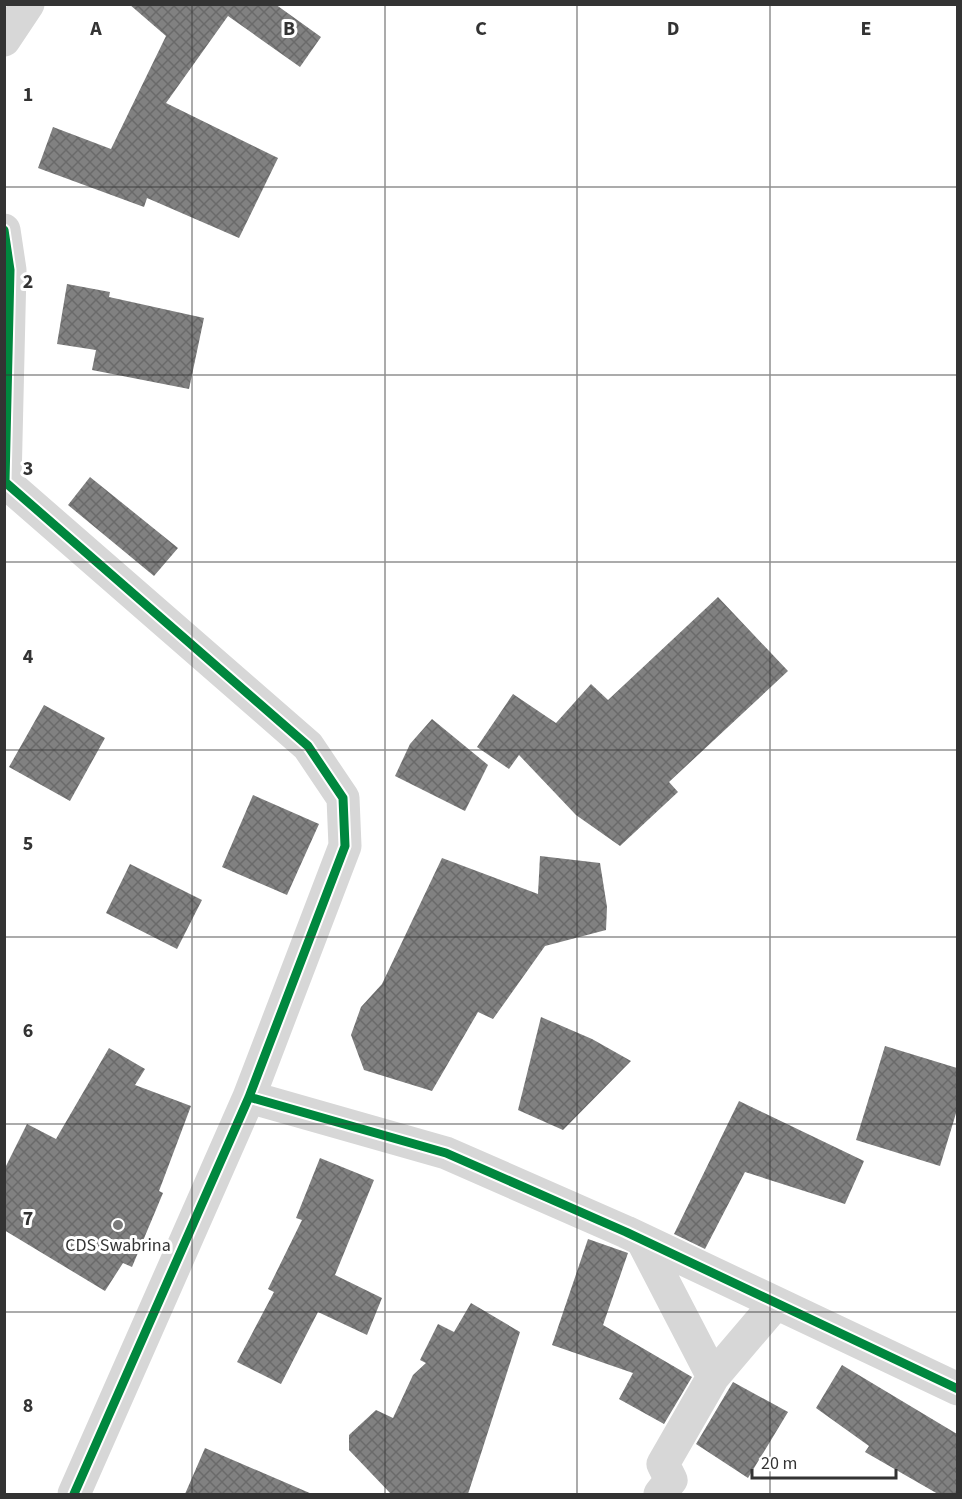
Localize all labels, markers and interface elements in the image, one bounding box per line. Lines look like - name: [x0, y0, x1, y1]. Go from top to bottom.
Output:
- text: A: [89, 15, 102, 43]
- text: B: [283, 15, 295, 43]
- text: C: [475, 15, 487, 43]
- text: D: [667, 15, 679, 43]
- text: E: [861, 15, 871, 43]
- text: 1: [23, 81, 33, 109]
- text: 2: [23, 268, 33, 296]
- text: 3: [23, 455, 33, 483]
- text: 4: [23, 643, 34, 671]
- text: 5: [23, 830, 33, 858]
- text: 6: [23, 1017, 33, 1045]
- text: 7: [23, 1205, 33, 1233]
- marker: CDS Swabrina: [111, 1218, 125, 1232]
- place label: CDS Swabrina: [65, 1233, 171, 1258]
- text: 8: [23, 1392, 33, 1420]
- scale bar: [752, 1442, 896, 1480]
- text: 20 m: [761, 1451, 797, 1476]

